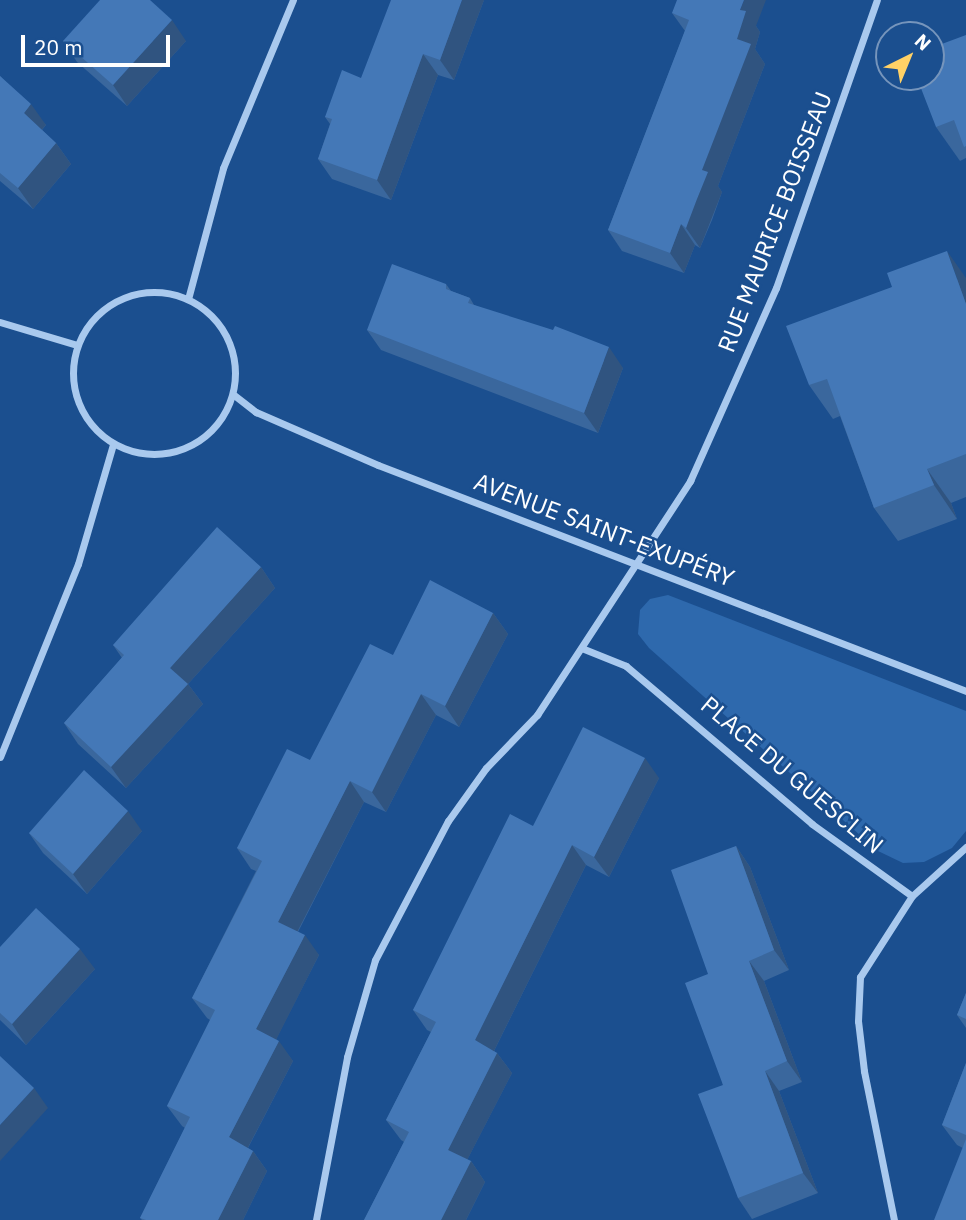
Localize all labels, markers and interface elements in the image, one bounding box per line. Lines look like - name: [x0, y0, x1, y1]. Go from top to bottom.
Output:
- scale bar: [24, 21, 173, 65]
- north arrow: [875, 21, 945, 91]
- text: N: [910, 29, 936, 56]
- text: 20 m: [34, 33, 83, 61]
- street label: RUE MAURICE BOISSEAU: [712, 88, 838, 356]
- street label: AVENUE SAINT-EXUPÉRY: [470, 467, 738, 593]
- street label: PLACE DU GUESCLIN: [695, 690, 889, 860]

